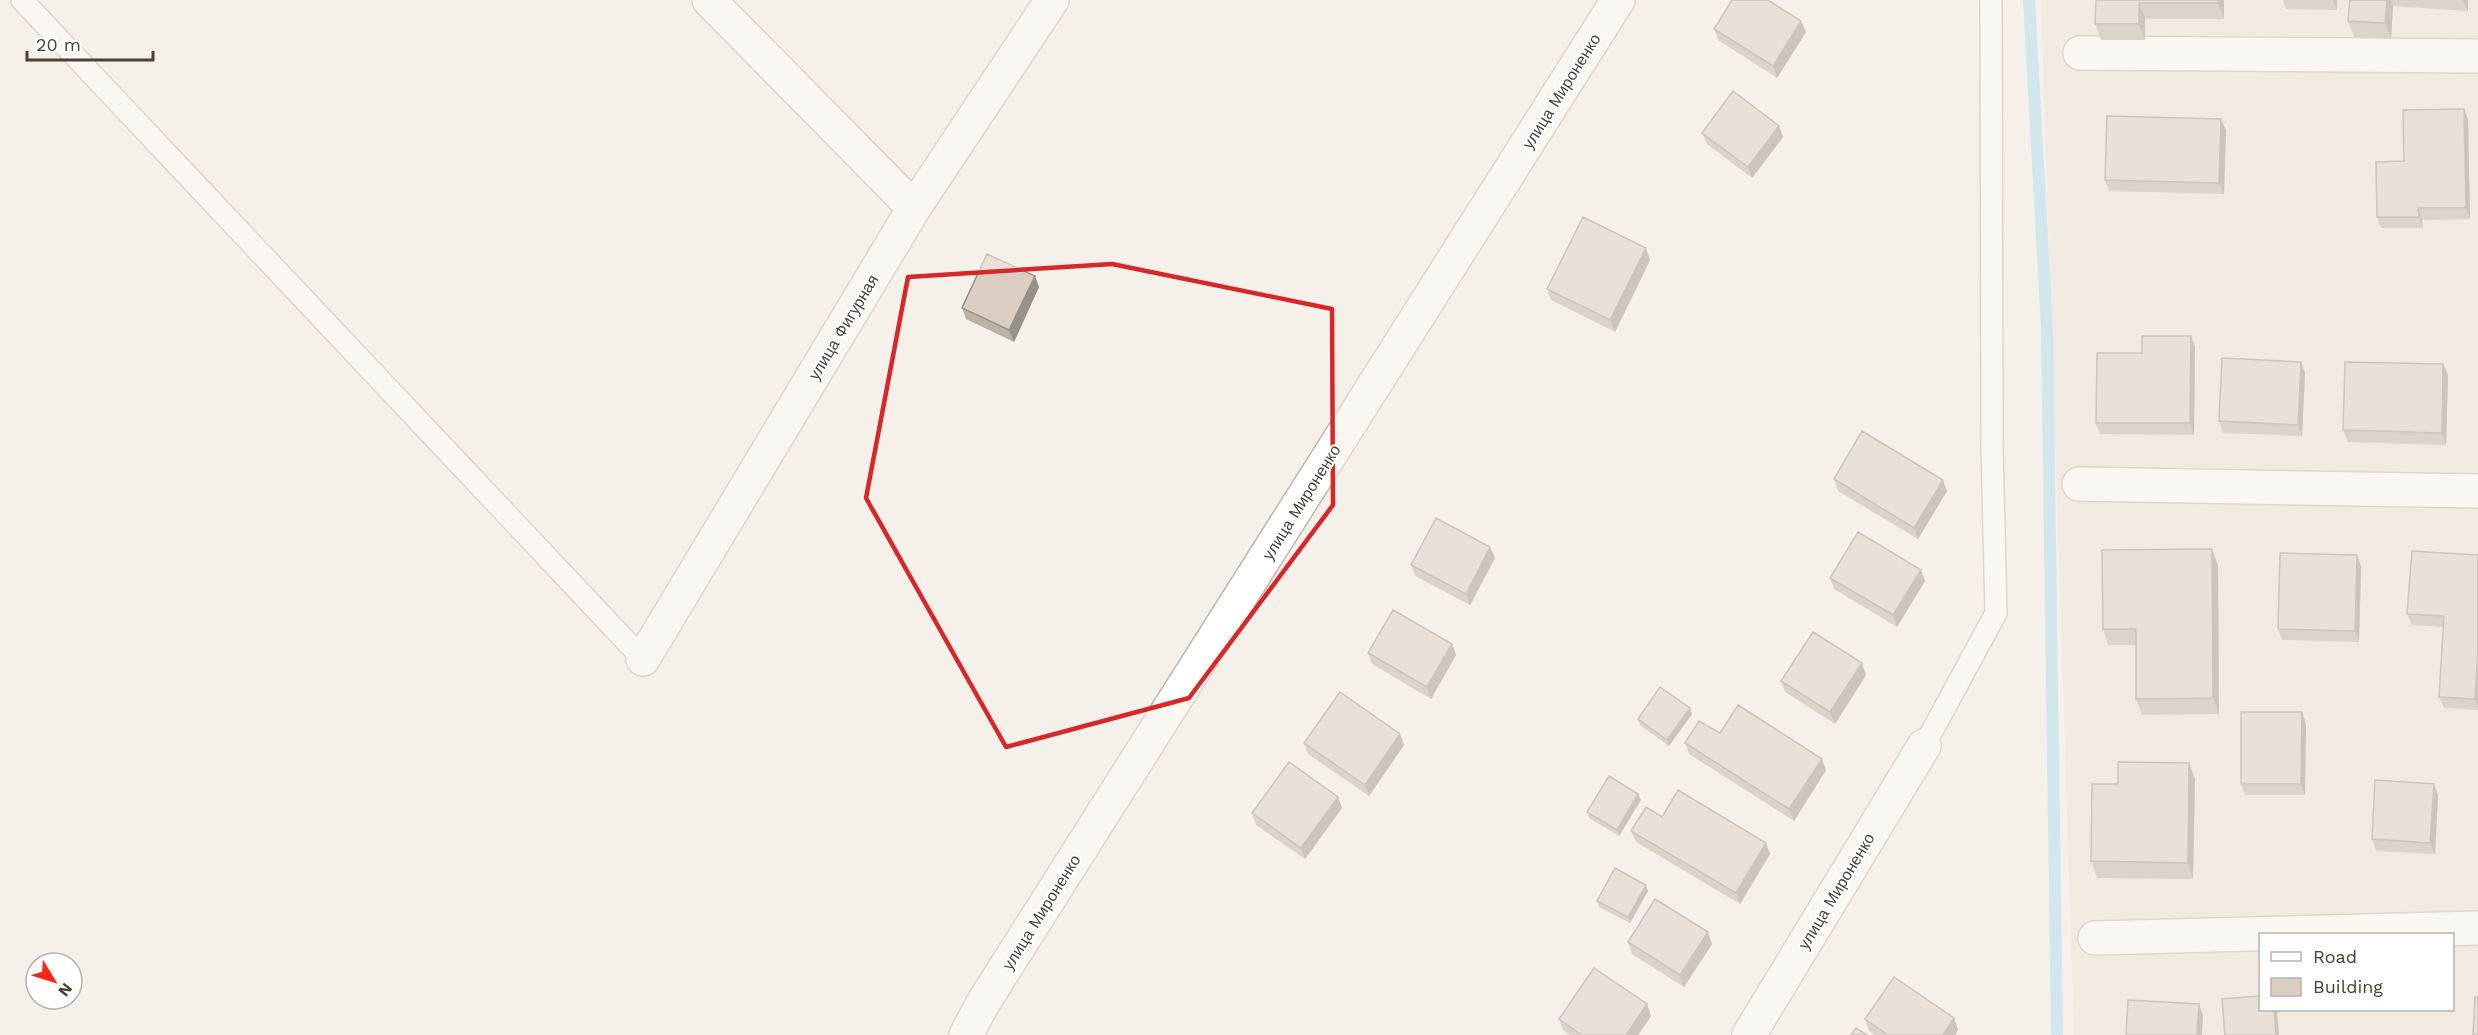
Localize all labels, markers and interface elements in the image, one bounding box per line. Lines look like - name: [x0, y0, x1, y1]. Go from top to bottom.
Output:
- scale bar: [27, 24, 153, 62]
- street label: улица Мироненко: [1518, 30, 1605, 152]
- text: 20 m: [36, 34, 81, 55]
- street label: улица Фигурная: [805, 271, 882, 383]
- street label: улица Мироненко: [1258, 441, 1345, 563]
- street label: улица Мироненко: [1794, 830, 1879, 953]
- street label: улица Мироненко: [998, 851, 1085, 973]
- legend: [2259, 933, 2454, 1011]
- text: Road: [2313, 946, 2357, 967]
- north arrow: [24, 951, 84, 1011]
- text: Building: [2313, 976, 2383, 997]
- text: N: [54, 979, 77, 1000]

